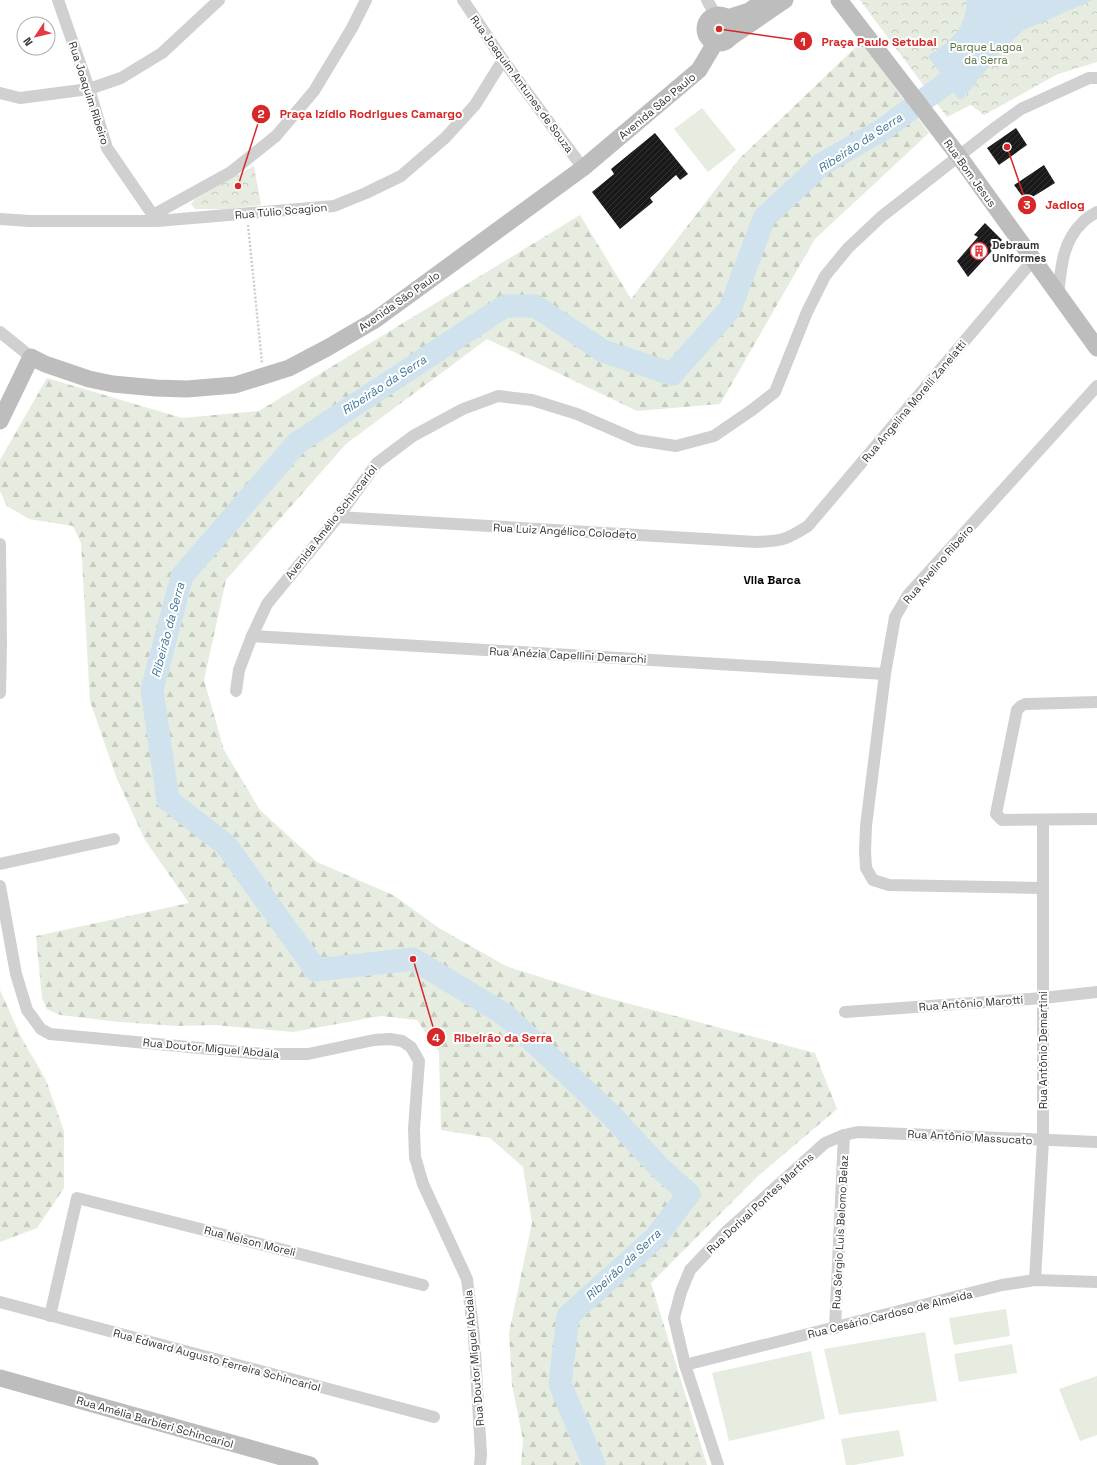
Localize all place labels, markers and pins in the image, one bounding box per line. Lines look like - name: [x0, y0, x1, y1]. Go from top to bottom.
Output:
- callout: Praça Paulo Setubal: [793, 29, 944, 53]
- callout: Praça Izídio Rodrigues Camargo: [251, 102, 470, 126]
- callout: Jadlog: [1017, 193, 1093, 217]
- place label: Debraum Uniformes: [992, 238, 1047, 265]
- building icon: Debraum Uniformes: [969, 241, 989, 261]
- callout: Ribeirão da Serra: [426, 1025, 560, 1049]

